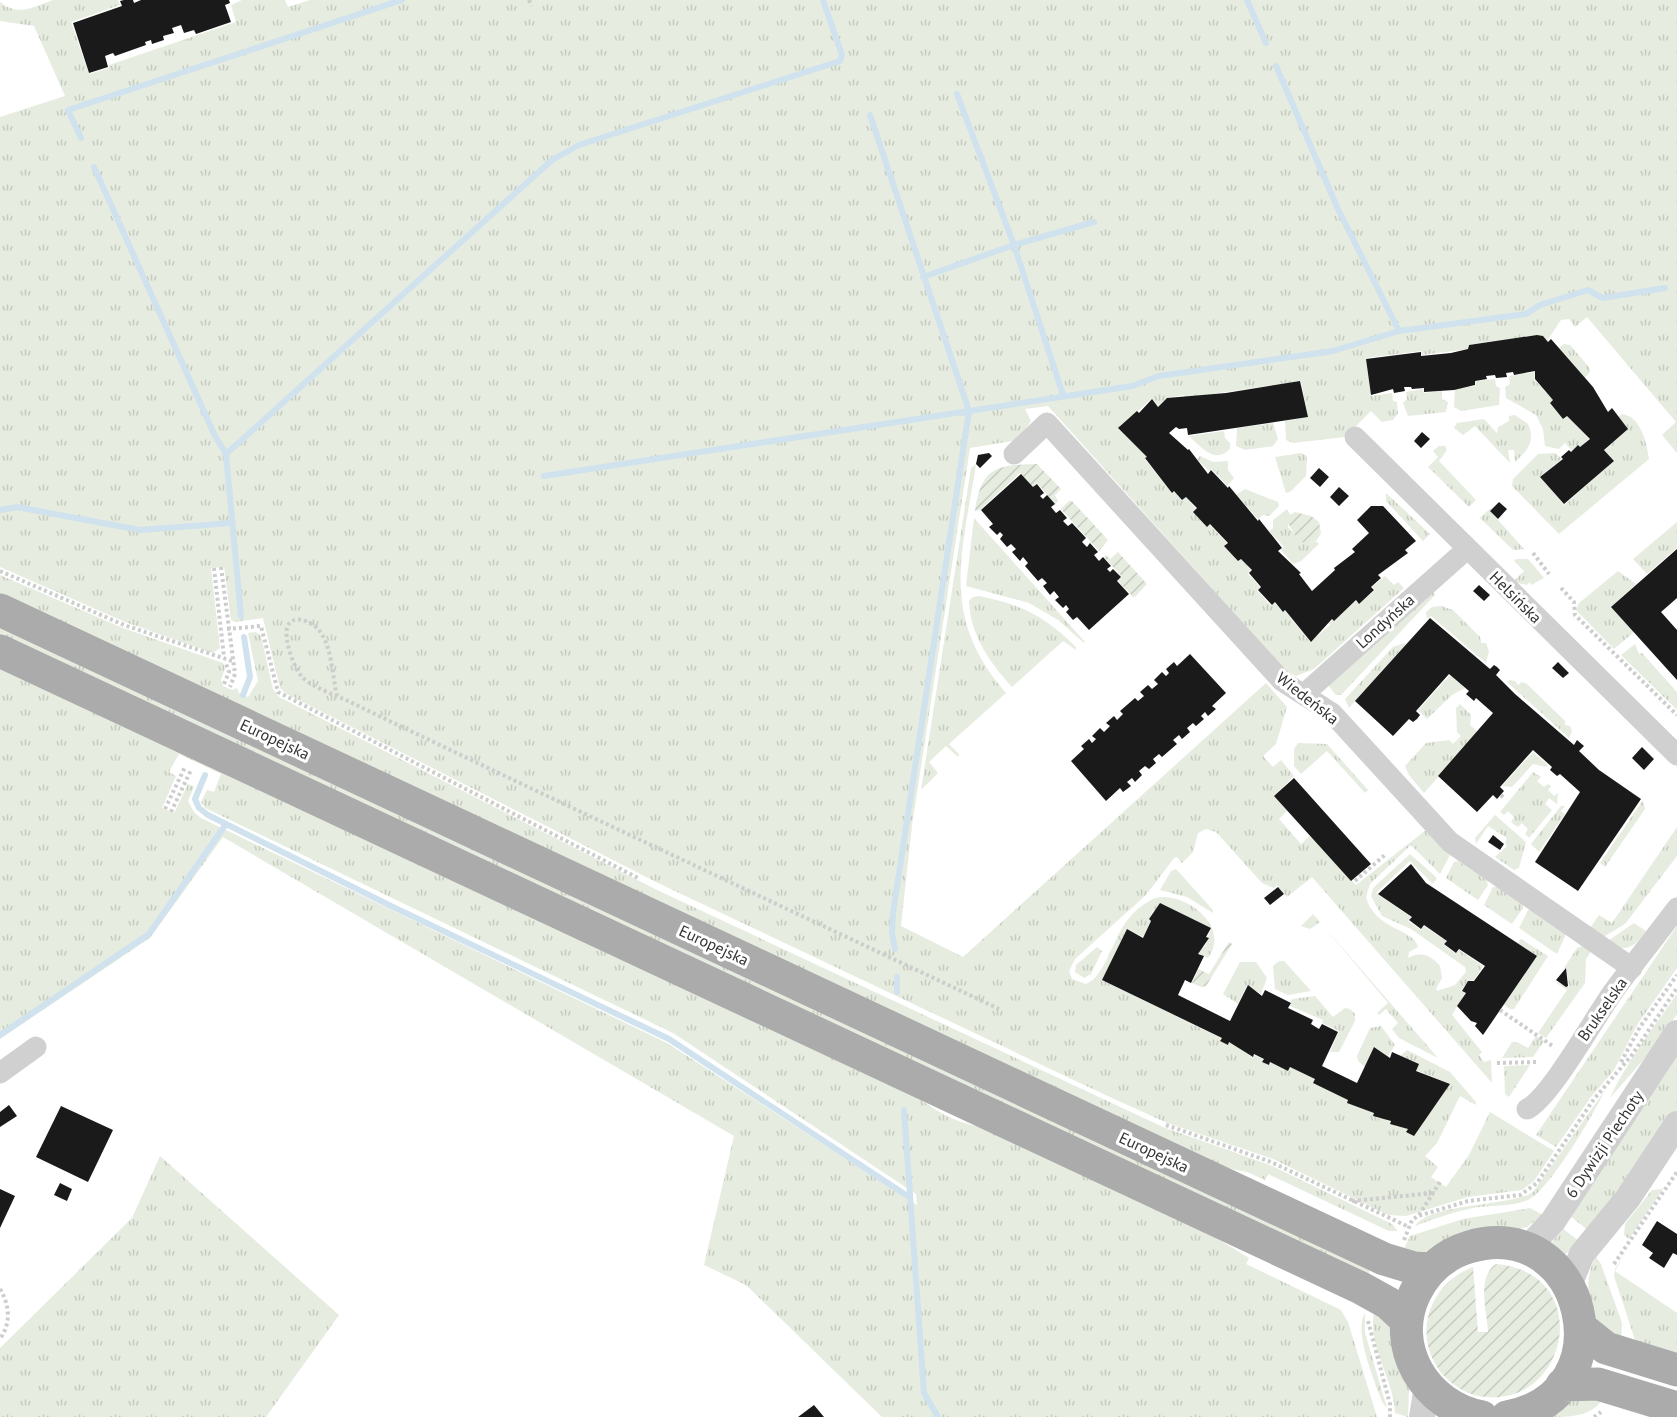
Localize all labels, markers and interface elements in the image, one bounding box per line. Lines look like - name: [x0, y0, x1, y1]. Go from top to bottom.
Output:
- street label: Helsińska: [1486, 567, 1546, 627]
- street label: Londyńska: [1352, 590, 1418, 652]
- street label: Wiedeńska: [1273, 667, 1343, 729]
- street label: Europejska: [237, 714, 313, 764]
- street label: Europejska: [676, 920, 752, 970]
- street label: Brukselska: [1573, 973, 1631, 1045]
- street label: 6 Dywizji Piechoty: [1561, 1086, 1648, 1202]
- street label: Europejska: [1116, 1127, 1192, 1177]

